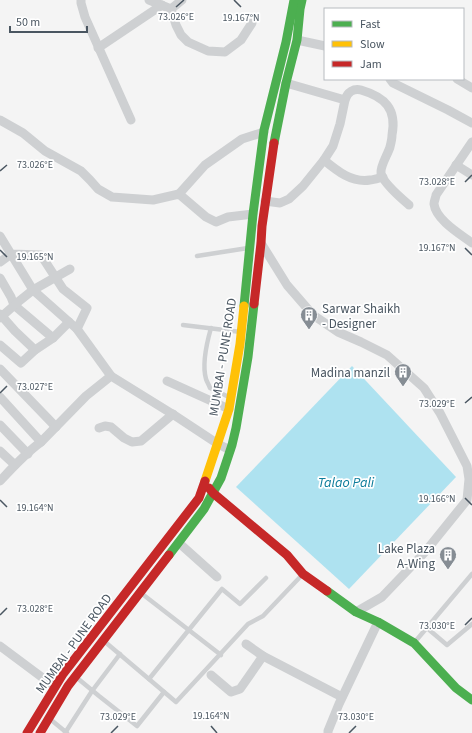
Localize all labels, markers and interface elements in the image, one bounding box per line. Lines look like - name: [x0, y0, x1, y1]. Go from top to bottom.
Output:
- scale bar: [10, 8, 87, 34]
- legend: [324, 8, 464, 80]
- text: 73.026°E: [158, 10, 194, 24]
- text: 19.167°N: [222, 11, 260, 25]
- text: 50 m: [16, 14, 40, 31]
- text: Fast: [360, 16, 380, 33]
- text: Slow: [360, 36, 385, 53]
- text: Jam: [360, 56, 382, 73]
- text: 73.026°E: [17, 158, 53, 172]
- text: 73.028°E: [419, 175, 455, 189]
- text: 19.167°N: [418, 241, 456, 255]
- text: 19.165°N: [16, 250, 54, 264]
- street label: MUMBAI - PUNE ROAD: [205, 297, 241, 417]
- place label: Sarwar Shaikh - Designer: [322, 300, 400, 333]
- building icon: Sarwar Shaikh - Designer: [299, 305, 319, 330]
- building icon: Madina manzil: [393, 362, 413, 387]
- place label: Madina manzil: [311, 364, 390, 382]
- text: 73.027°E: [17, 380, 53, 394]
- text: 73.029°E: [419, 397, 455, 411]
- water label: Talao Pali: [318, 473, 375, 493]
- text: 19.166°N: [418, 492, 456, 506]
- text: 19.164°N: [16, 501, 54, 515]
- place label: Lake Plaza A-Wing: [378, 540, 435, 573]
- building icon: Lake Plaza A-Wing: [438, 545, 458, 570]
- street label: MUMBAI - PUNE ROAD: [31, 590, 116, 697]
- text: 73.028°E: [17, 602, 53, 616]
- text: 73.030°E: [419, 619, 455, 633]
- text: 19.164°N: [192, 709, 230, 723]
- text: 73.029°E: [100, 710, 136, 724]
- text: 73.030°E: [338, 710, 374, 724]

